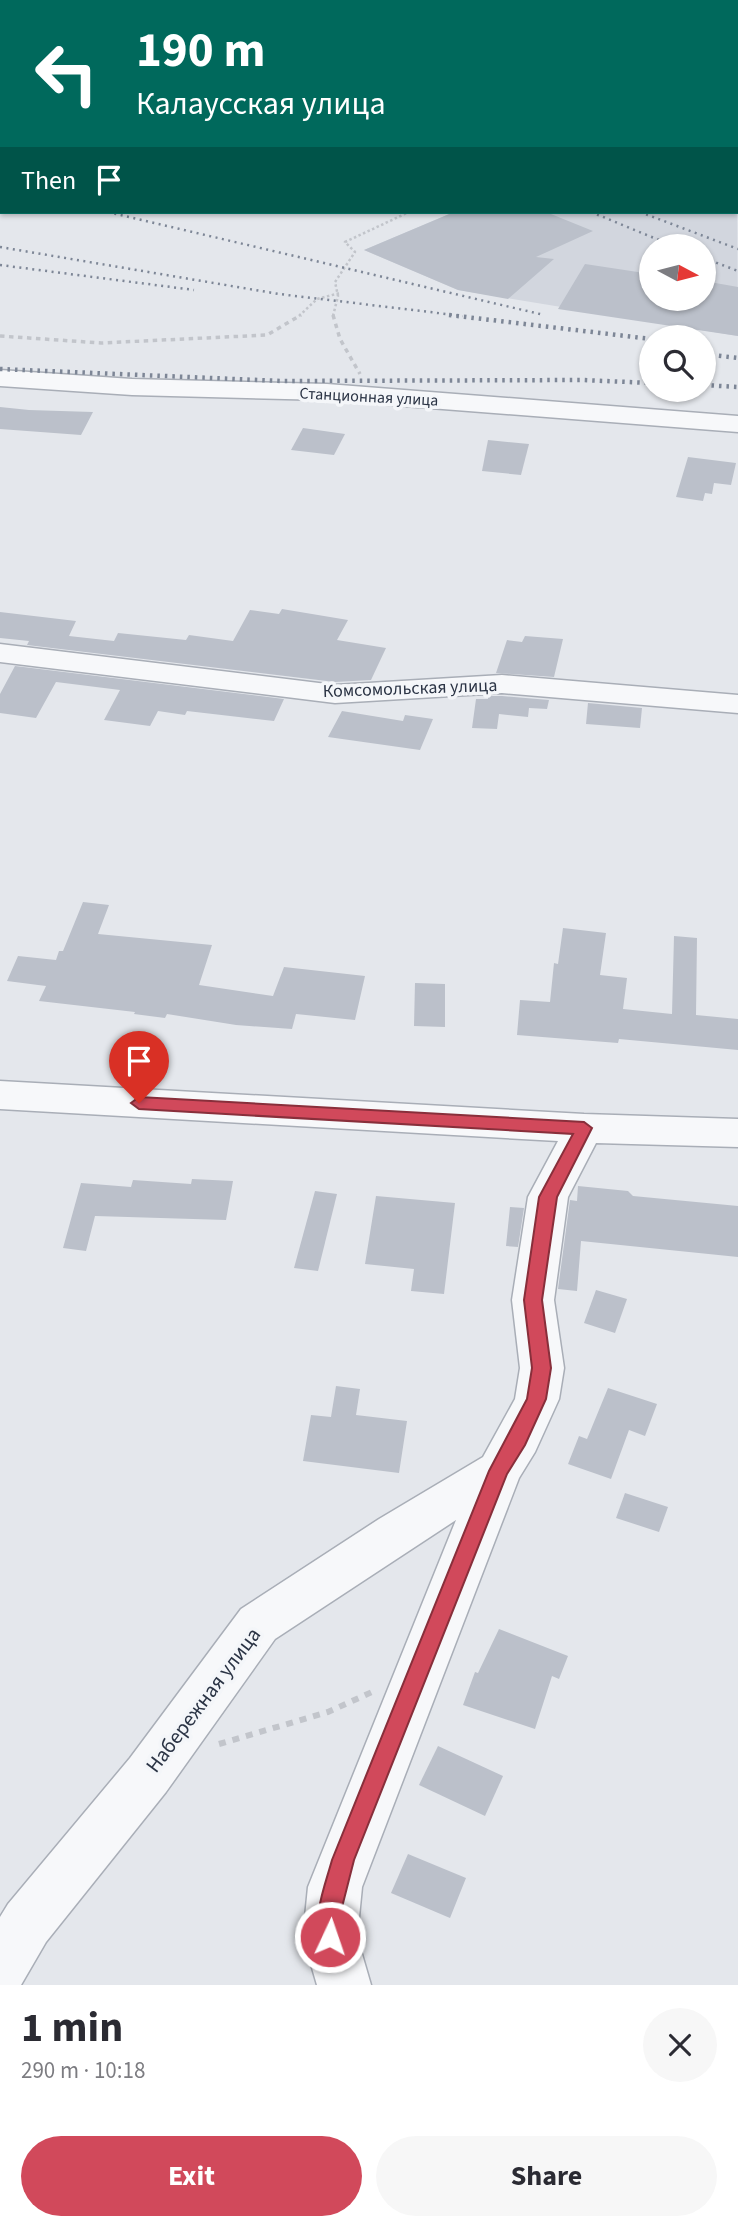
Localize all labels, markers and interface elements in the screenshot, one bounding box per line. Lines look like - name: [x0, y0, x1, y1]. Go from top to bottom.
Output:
- text: 190 m: [136, 16, 265, 86]
- icon: left: [21, 28, 112, 119]
- text: Калаусская улица: [136, 81, 386, 127]
- icon: arrive: [90, 161, 128, 199]
- text: Then: [21, 162, 76, 199]
- north arrow: [639, 234, 716, 312]
- map controls: [639, 234, 716, 402]
- button: search: [639, 325, 716, 402]
- street label: Станционная улица: [299, 382, 439, 412]
- street label: Комсомольская улица: [322, 673, 498, 704]
- pin: [109, 1031, 169, 1103]
- icon: arrive: [120, 1042, 158, 1080]
- street label: Набережная улица: [138, 1621, 268, 1779]
- position arrow: [293, 1900, 367, 1974]
- text: 1 min: [21, 1998, 123, 2058]
- button: close: [643, 2008, 717, 2082]
- text: 290 m · 10:18: [21, 2054, 145, 2087]
- button: Exit: [21, 2136, 362, 2216]
- button: Share: [376, 2136, 717, 2216]

